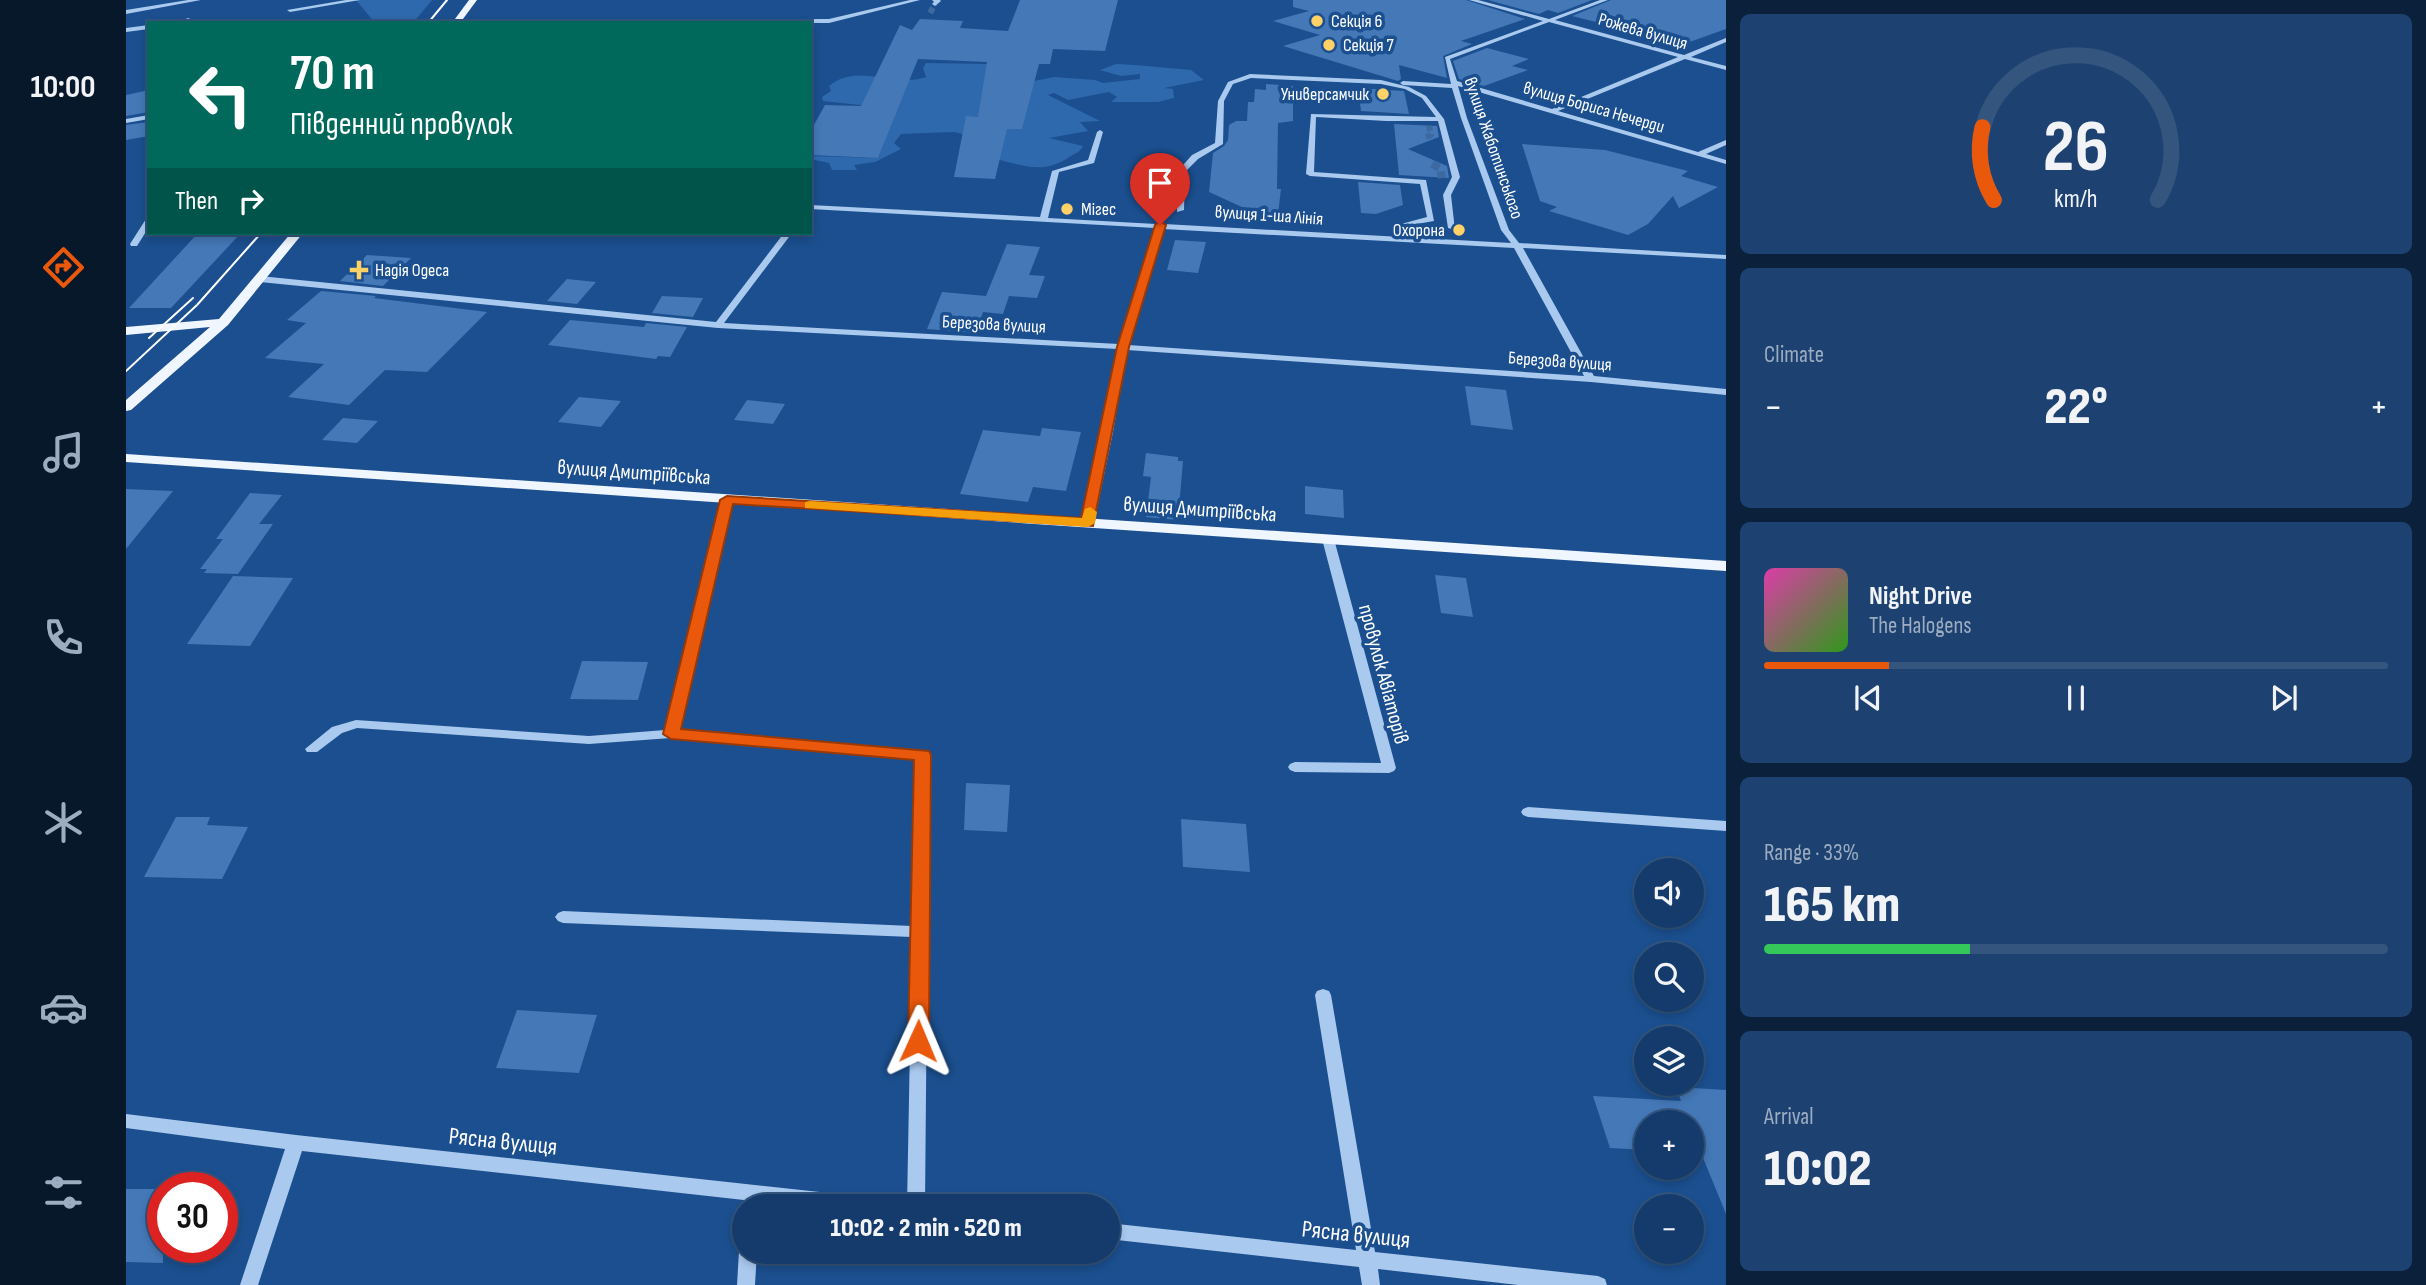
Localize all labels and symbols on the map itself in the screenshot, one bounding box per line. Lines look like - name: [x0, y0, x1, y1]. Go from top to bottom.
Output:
- street label: Рожева вулиця: [1596, 9, 1690, 54]
- place label: Секція 6: [1331, 11, 1382, 32]
- marker: Секція 6: [1309, 13, 1325, 29]
- place label: Секція 7: [1343, 35, 1394, 56]
- marker: Секція 7: [1321, 37, 1337, 53]
- street label: вулиця Жаботинського: [1459, 75, 1528, 222]
- street label: вулиця Бориса Нечерди: [1521, 77, 1667, 138]
- place label: Универсамчик: [1281, 84, 1369, 105]
- marker: Универсамчик: [1375, 86, 1391, 102]
- pin: [1130, 153, 1190, 225]
- place label: Мігес: [1081, 199, 1116, 220]
- marker: Мігес: [1059, 201, 1075, 217]
- street label: вулиця 1-ша Лінія: [1214, 201, 1324, 230]
- place label: Охорона: [1393, 220, 1445, 241]
- marker: Охорона: [1451, 222, 1467, 238]
- marker: Надія Одеса: [349, 260, 369, 280]
- place label: Надія Одеса: [375, 260, 449, 281]
- street label: Березова вулиця: [942, 311, 1046, 338]
- street label: Березова вулиця: [1507, 347, 1612, 376]
- street label: вулиця Дмитріївська: [556, 455, 711, 490]
- street label: вулиця Дмитріївська: [1122, 492, 1277, 527]
- street label: провулок Авіаторів: [1353, 602, 1414, 747]
- position arrow: [881, 1004, 955, 1078]
- street label: Рясна вулиця: [447, 1121, 559, 1162]
- speed limit sign: 30: [147, 1172, 238, 1263]
- street label: Рясна вулиця: [1300, 1214, 1412, 1255]

